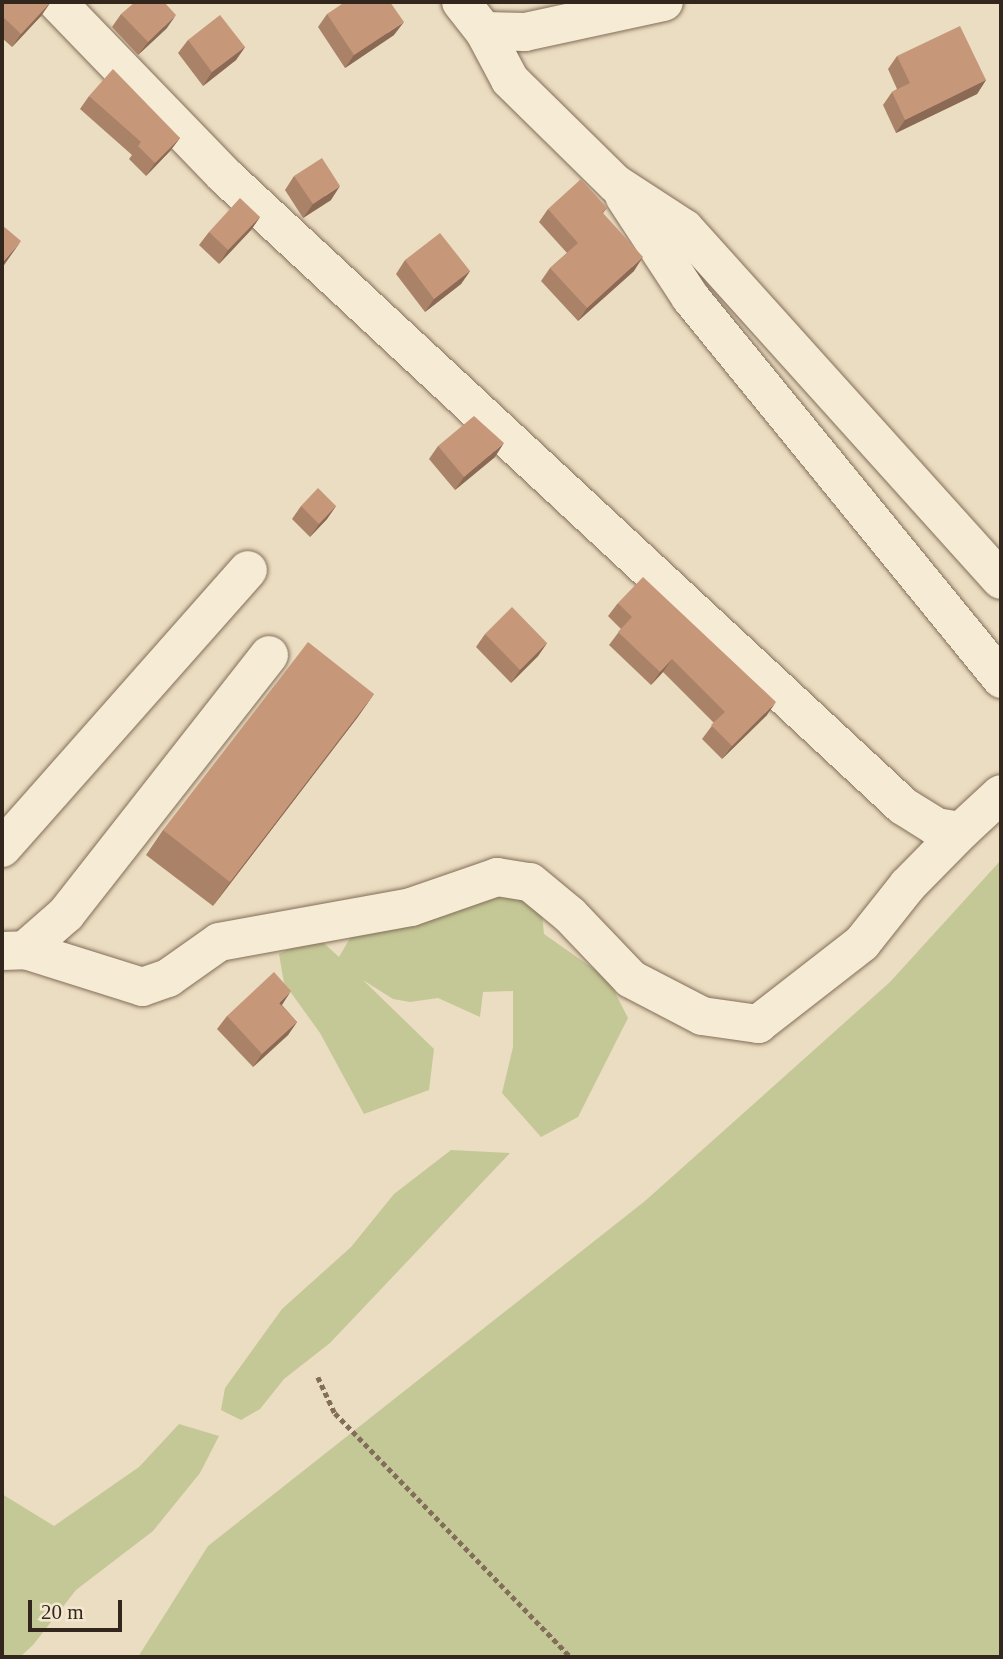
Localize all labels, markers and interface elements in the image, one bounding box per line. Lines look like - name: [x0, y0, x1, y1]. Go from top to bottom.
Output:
- scale bar: [32, 1586, 126, 1630]
- text: 20 m: [41, 1600, 84, 1624]

